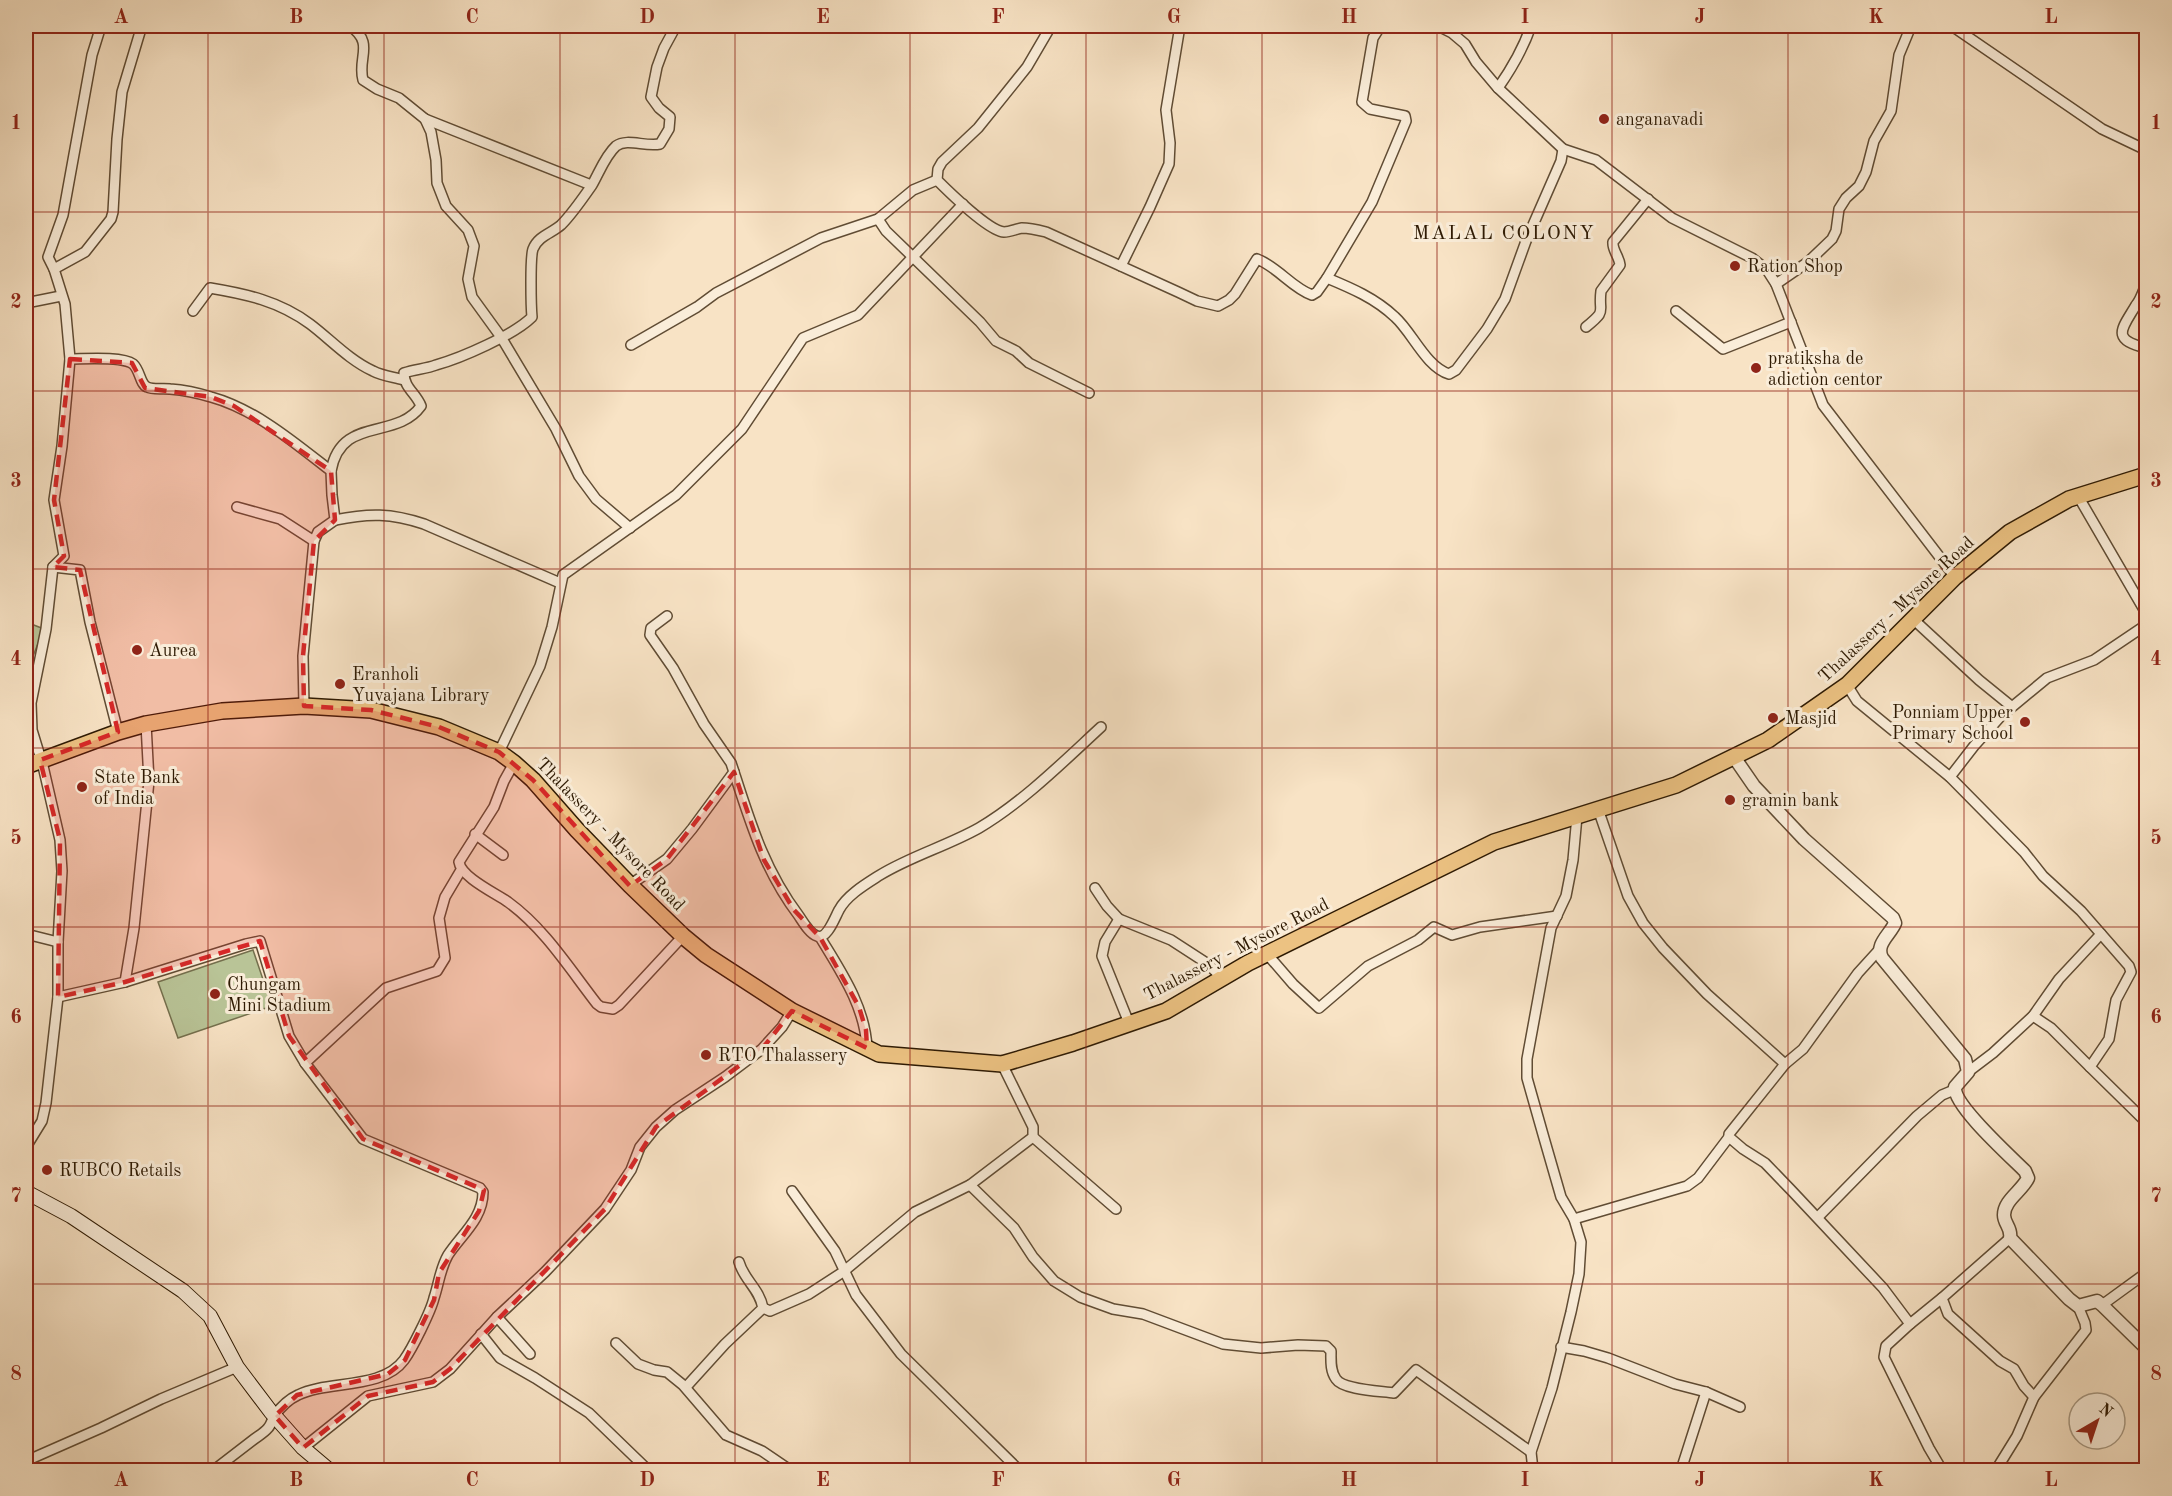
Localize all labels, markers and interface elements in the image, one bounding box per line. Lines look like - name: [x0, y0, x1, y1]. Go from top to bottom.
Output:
- text: A: [113, 8, 129, 28]
- text: B: [289, 8, 303, 28]
- text: C: [465, 8, 479, 28]
- text: D: [639, 8, 655, 28]
- text: E: [816, 8, 830, 28]
- text: F: [991, 8, 1005, 28]
- text: G: [1167, 8, 1181, 28]
- text: H: [1341, 8, 1357, 28]
- text: I: [1521, 8, 1529, 28]
- text: J: [1695, 8, 1706, 28]
- text: K: [1868, 8, 1884, 28]
- text: L: [2044, 8, 2058, 28]
- place label: anganavadi: [1616, 111, 1704, 129]
- marker: anganavadi: [1597, 112, 1611, 126]
- text: 1: [10, 114, 22, 134]
- text: 1: [2150, 114, 2162, 134]
- district label: MALAL COLONY: [1413, 224, 1595, 244]
- place label: Ration Shop: [1747, 258, 1843, 276]
- marker: Ration Shop: [1728, 259, 1742, 273]
- text: 2: [10, 293, 22, 313]
- text: 2: [2150, 293, 2162, 313]
- place label: pratiksha de adiction centor: [1768, 350, 1883, 389]
- marker: pratiksha de adiction centor: [1749, 361, 1763, 375]
- text: 3: [10, 472, 22, 492]
- text: 3: [2150, 472, 2162, 492]
- street label: Thalassery - Mysore Road: [1816, 533, 1978, 686]
- place label: Aurea: [149, 642, 197, 660]
- marker: Aurea: [130, 643, 144, 657]
- text: 4: [10, 650, 22, 670]
- text: 4: [2150, 650, 2162, 670]
- place label: Eranholi Yuvajana Library: [352, 666, 490, 705]
- marker: Eranholi Yuvajana Library: [333, 677, 347, 691]
- place label: Ponniam Upper Primary School: [1892, 704, 2014, 743]
- place label: Masjid: [1785, 710, 1837, 728]
- marker: Masjid: [1766, 711, 1780, 725]
- marker: Ponniam Upper Primary School: [2018, 715, 2032, 729]
- street label: Thalassery - Mysore Road: [533, 755, 688, 915]
- place label: State Bank of India: [94, 769, 180, 808]
- marker: State Bank of India: [75, 780, 89, 794]
- place label: gramin bank: [1742, 792, 1839, 810]
- marker: gramin bank: [1723, 793, 1737, 807]
- text: 5: [10, 828, 22, 849]
- text: 5: [2150, 828, 2162, 849]
- street label: Thalassery - Mysore Road: [1141, 895, 1332, 1004]
- place label: Chungam Mini Stadium: [227, 976, 331, 1015]
- marker: Chungam Mini Stadium: [208, 987, 222, 1001]
- text: 6: [10, 1008, 22, 1028]
- text: 6: [2150, 1008, 2162, 1028]
- place label: RTO Thalassery: [718, 1047, 848, 1065]
- marker: RTO Thalassery: [699, 1048, 713, 1062]
- place label: RUBCO Retails: [59, 1162, 181, 1180]
- marker: RUBCO Retails: [40, 1163, 54, 1177]
- text: 7: [10, 1187, 22, 1207]
- text: 7: [2150, 1187, 2162, 1207]
- text: 8: [10, 1365, 22, 1385]
- text: 8: [2150, 1365, 2162, 1385]
- north arrow: [2067, 1391, 2127, 1451]
- text: N: [2095, 1401, 2116, 1421]
- text: A: [113, 1471, 129, 1491]
- text: B: [289, 1471, 303, 1491]
- text: C: [465, 1471, 479, 1491]
- text: D: [639, 1471, 655, 1491]
- text: E: [816, 1471, 830, 1491]
- text: F: [991, 1471, 1005, 1491]
- text: G: [1167, 1471, 1181, 1491]
- text: H: [1341, 1471, 1357, 1491]
- text: I: [1521, 1471, 1529, 1491]
- text: J: [1695, 1471, 1706, 1491]
- text: K: [1868, 1471, 1884, 1491]
- text: L: [2044, 1471, 2058, 1491]

